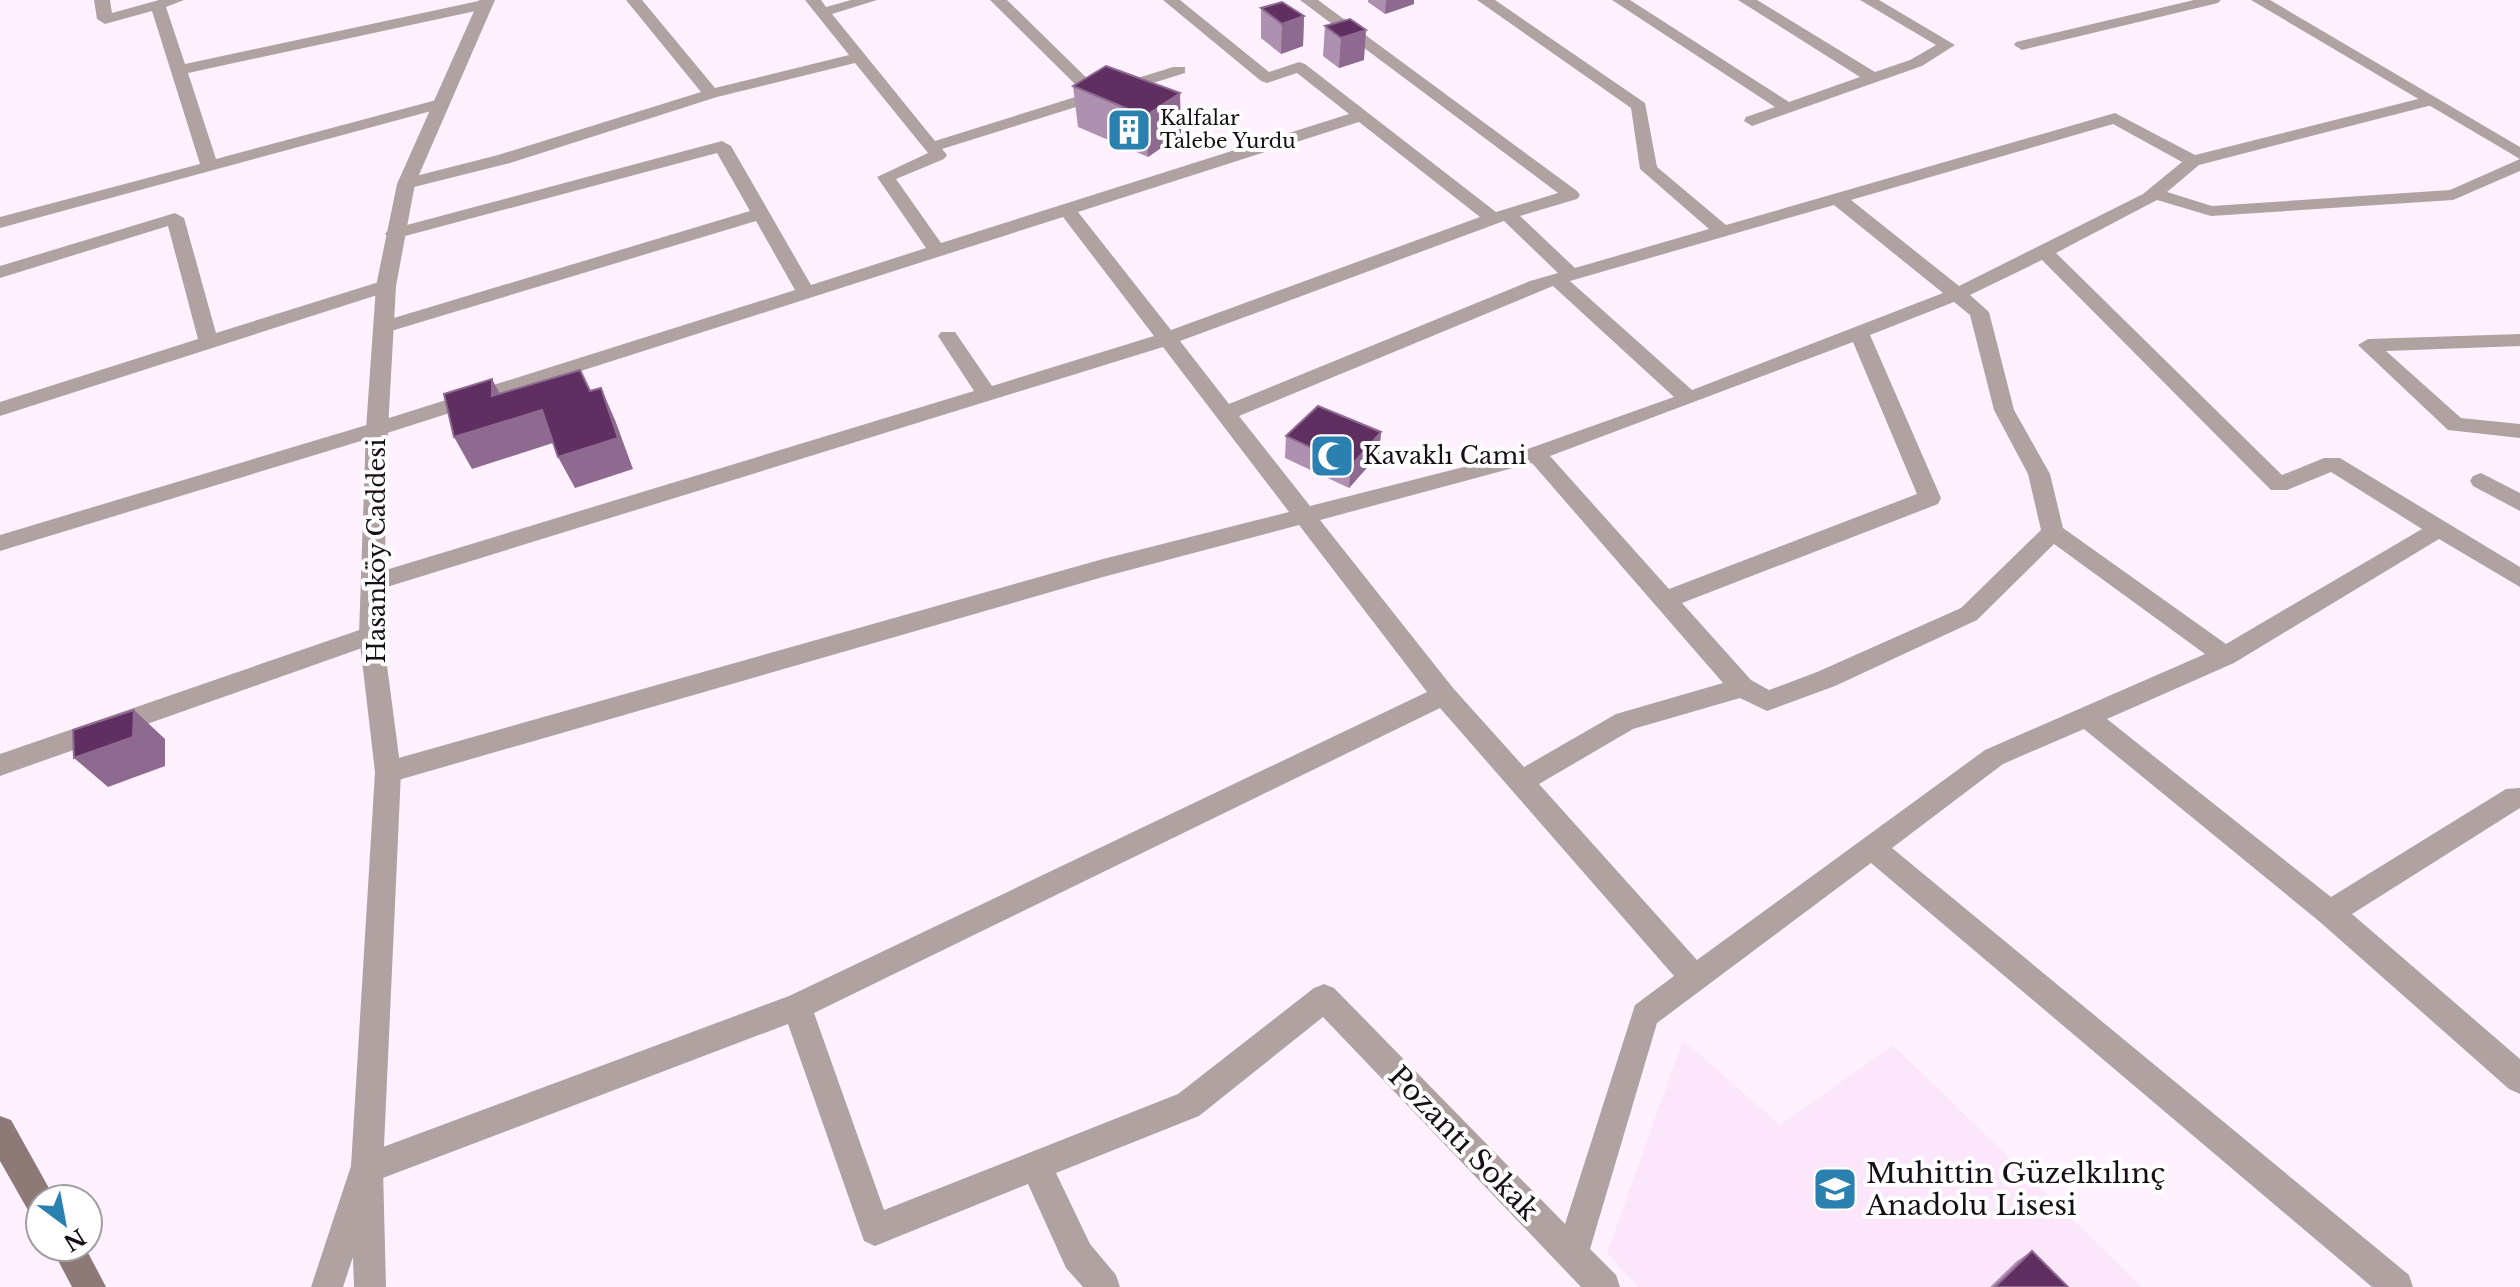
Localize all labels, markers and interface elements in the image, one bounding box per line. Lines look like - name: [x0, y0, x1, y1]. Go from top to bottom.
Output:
- building icon: Kalfalar Talebe Yurdu: [1105, 106, 1153, 154]
- place label: Kalfalar Talebe Yurdu: [1160, 106, 1296, 153]
- mosque icon: Kavaklı Cami: [1308, 432, 1356, 480]
- street label: Hasanköy Caddesi: [362, 439, 391, 663]
- place label: Kavaklı Cami: [1363, 441, 1526, 470]
- street label: Pozantı Sokak: [1381, 1059, 1547, 1229]
- place label: Muhittin Güzelkılınç Anadolu Lisesi: [1865, 1156, 2165, 1223]
- school or university icon: Muhittin Güzelkılınç Anadolu Lisesi: [1811, 1165, 1859, 1213]
- north arrow: [24, 1183, 104, 1263]
- text: N: [58, 1223, 90, 1257]

